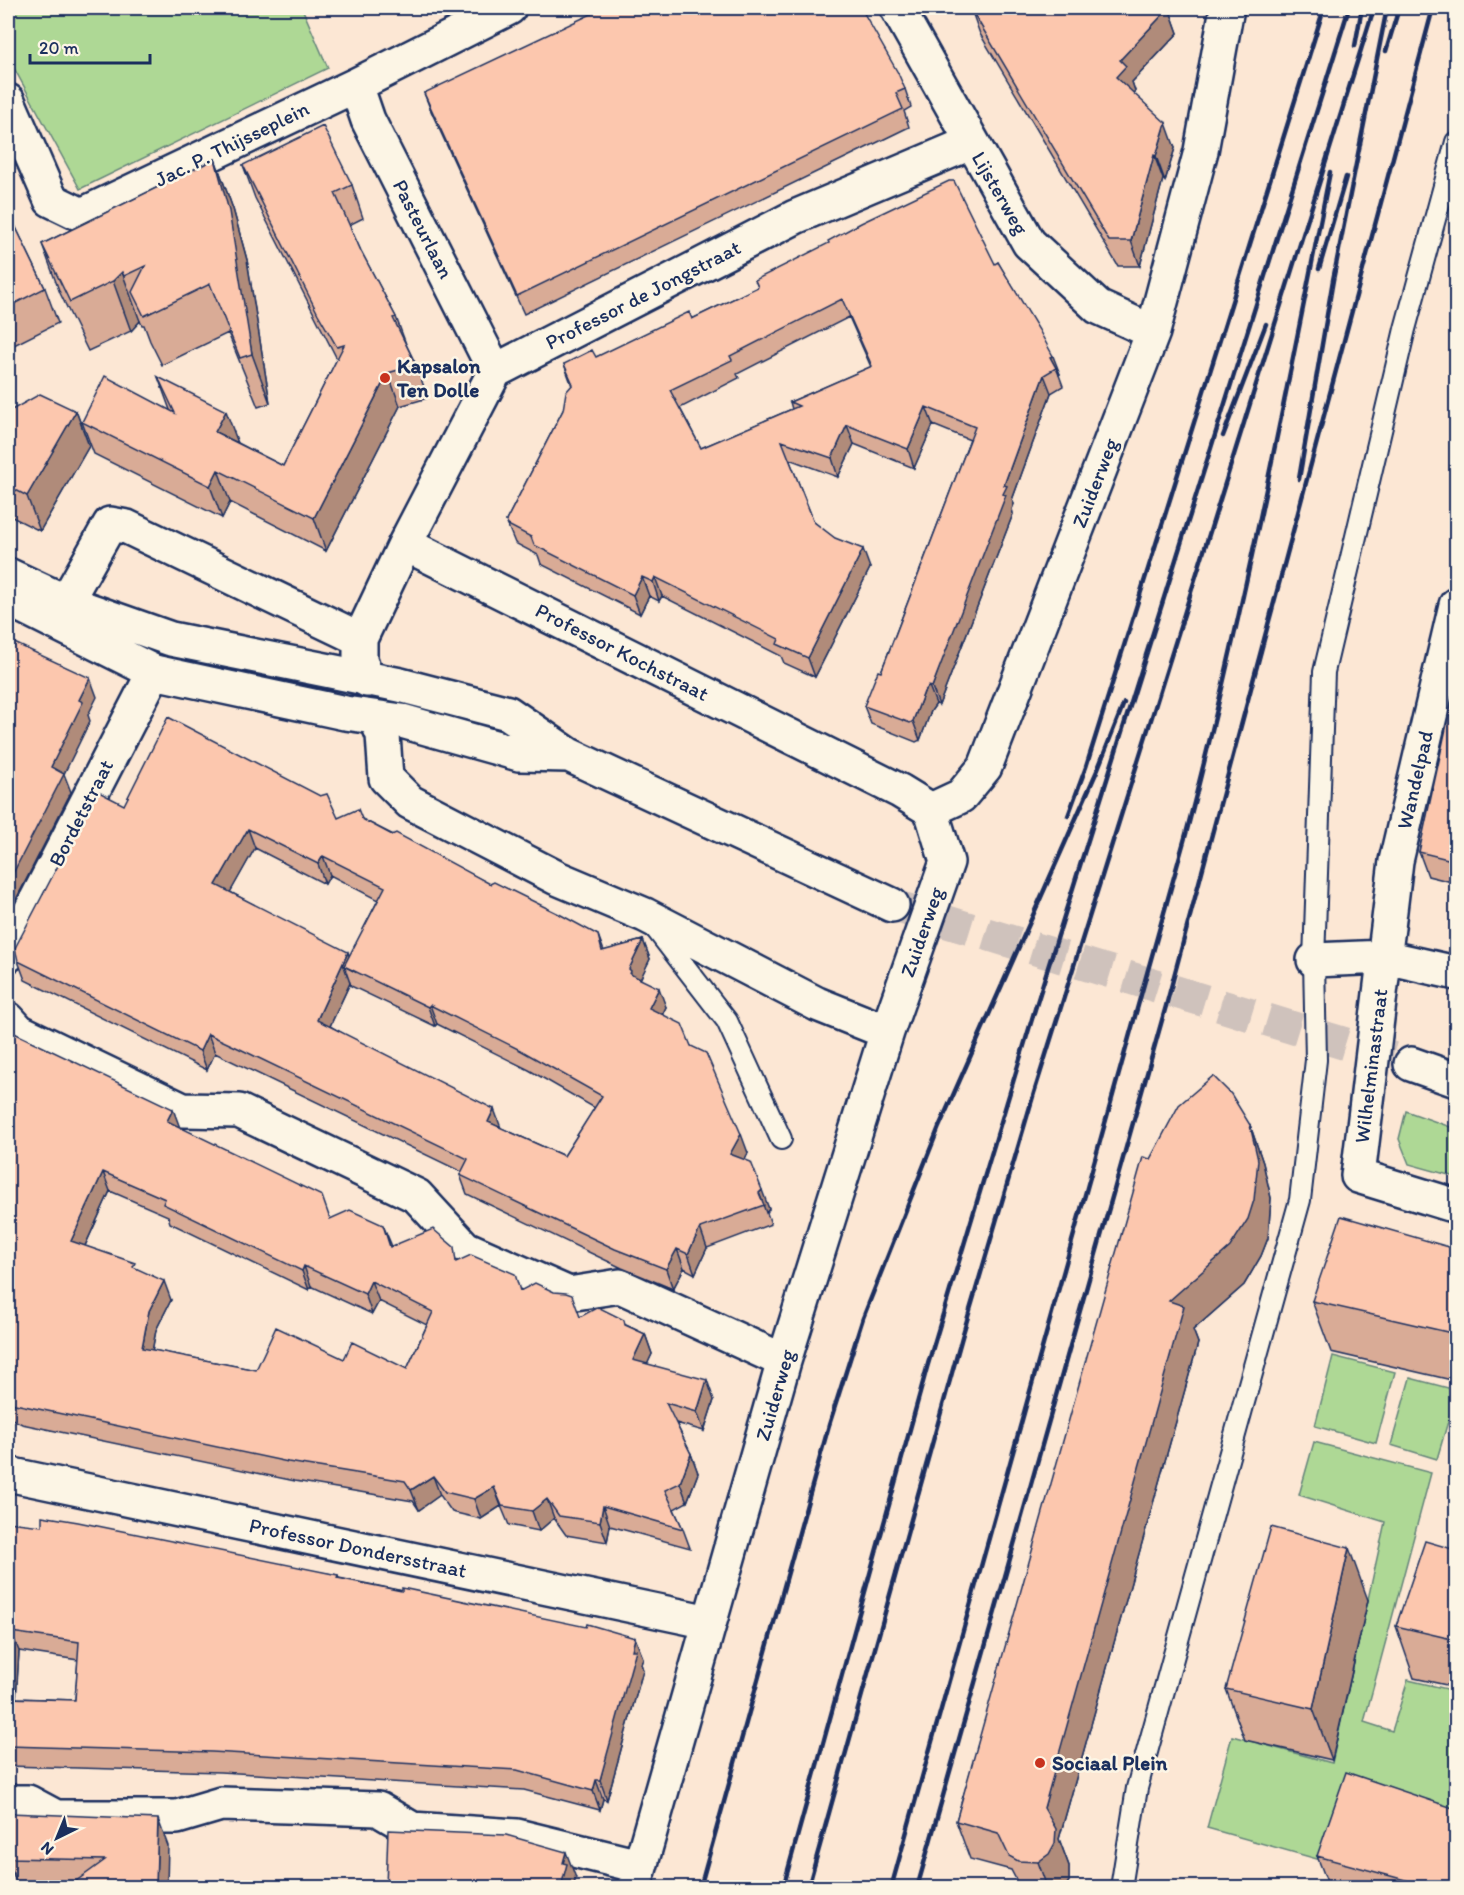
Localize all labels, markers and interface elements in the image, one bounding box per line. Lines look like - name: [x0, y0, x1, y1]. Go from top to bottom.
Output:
- scale bar: [30, 27, 150, 65]
- text: 20 m: [39, 37, 79, 59]
- street label: Jac. P. Thijsseplein: [151, 95, 313, 192]
- street label: Lijsterweg: [967, 147, 1034, 239]
- street label: Pasteurlaan: [388, 175, 459, 282]
- street label: Professor de Jongstraat: [541, 234, 745, 355]
- place label: Kapsalon Ten Dolle: [396, 353, 481, 402]
- marker: Kapsalon Ten Dolle: [378, 371, 392, 385]
- street label: Zuiderweg: [1066, 434, 1123, 531]
- street label: Professor Kochstraat: [531, 597, 713, 706]
- street label: Wandelpad: [1391, 728, 1438, 832]
- street label: Bordetstraat: [43, 755, 118, 871]
- street label: Zuiderweg: [894, 883, 949, 980]
- street label: Wilhelminastraat: [1349, 987, 1392, 1145]
- street label: Zuiderweg: [750, 1346, 800, 1443]
- street label: Professor Dondersstraat: [247, 1512, 469, 1583]
- place label: Sociaal Plein: [1052, 1750, 1168, 1775]
- marker: Sociaal Plein: [1033, 1756, 1047, 1770]
- north arrow: [27, 1808, 87, 1868]
- text: N: [37, 1838, 58, 1859]

